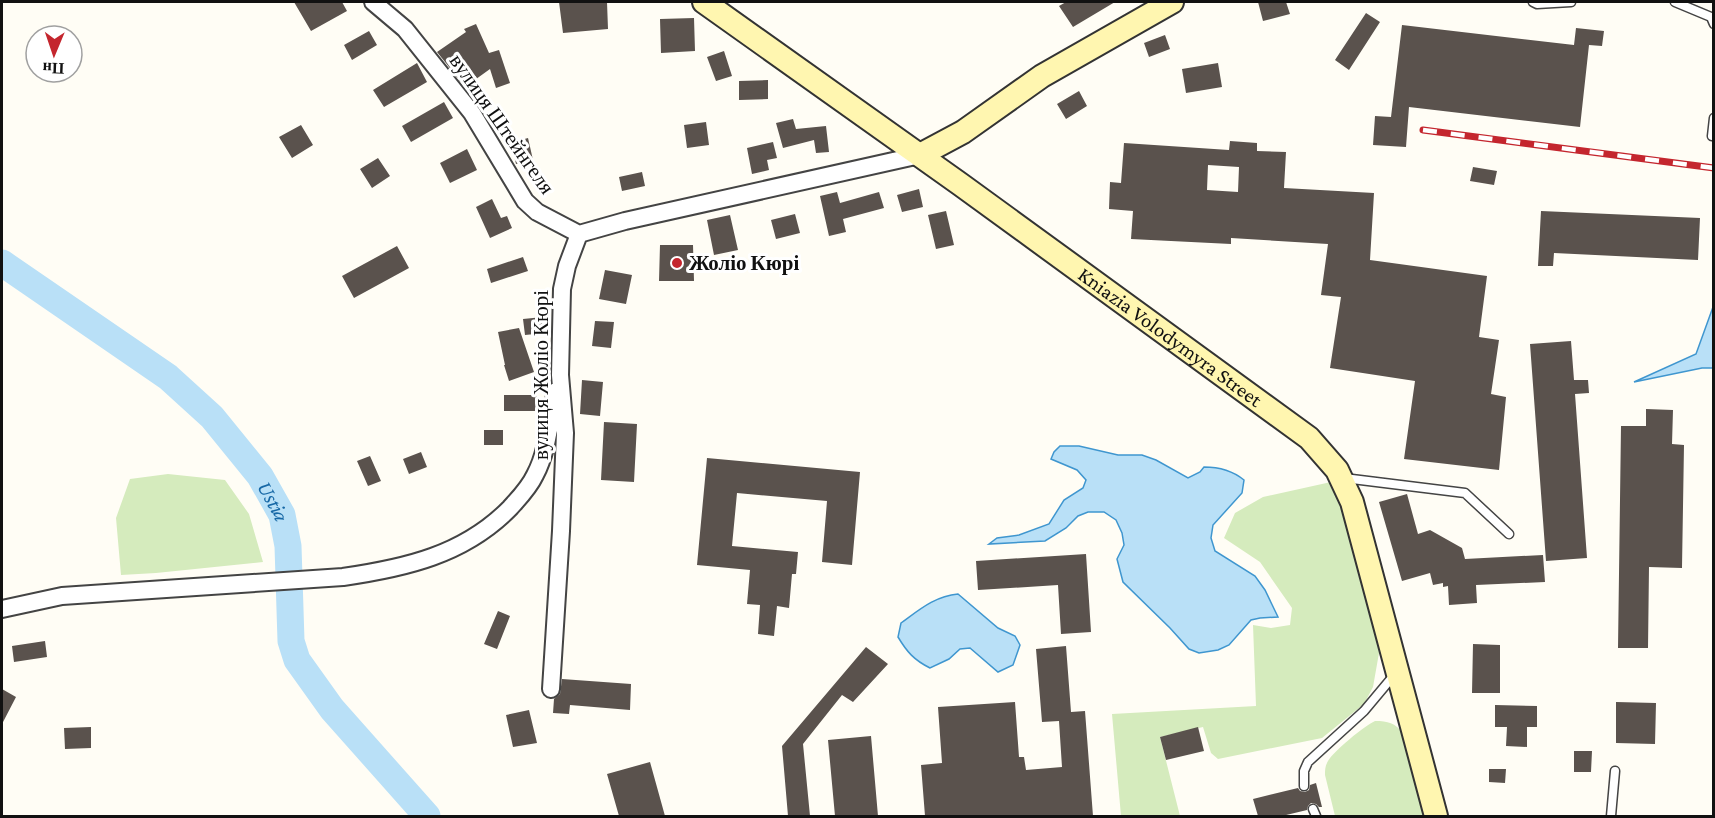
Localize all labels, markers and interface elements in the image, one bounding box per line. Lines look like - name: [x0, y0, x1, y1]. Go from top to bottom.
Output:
- north arrow: [24, 24, 84, 84]
- street label: вулиця Штейнгеля: [445, 49, 559, 199]
- text: Пн: [42, 60, 65, 77]
- place label: Жоліо Кюрі: [689, 251, 800, 275]
- marker: Жоліо Кюрі: [670, 256, 684, 270]
- street label: Kniazia Volodymyra Street: [1074, 262, 1268, 412]
- street label: вулиця Жоліо Кюрі: [529, 290, 553, 460]
- water label: Ustia: [253, 476, 295, 523]

